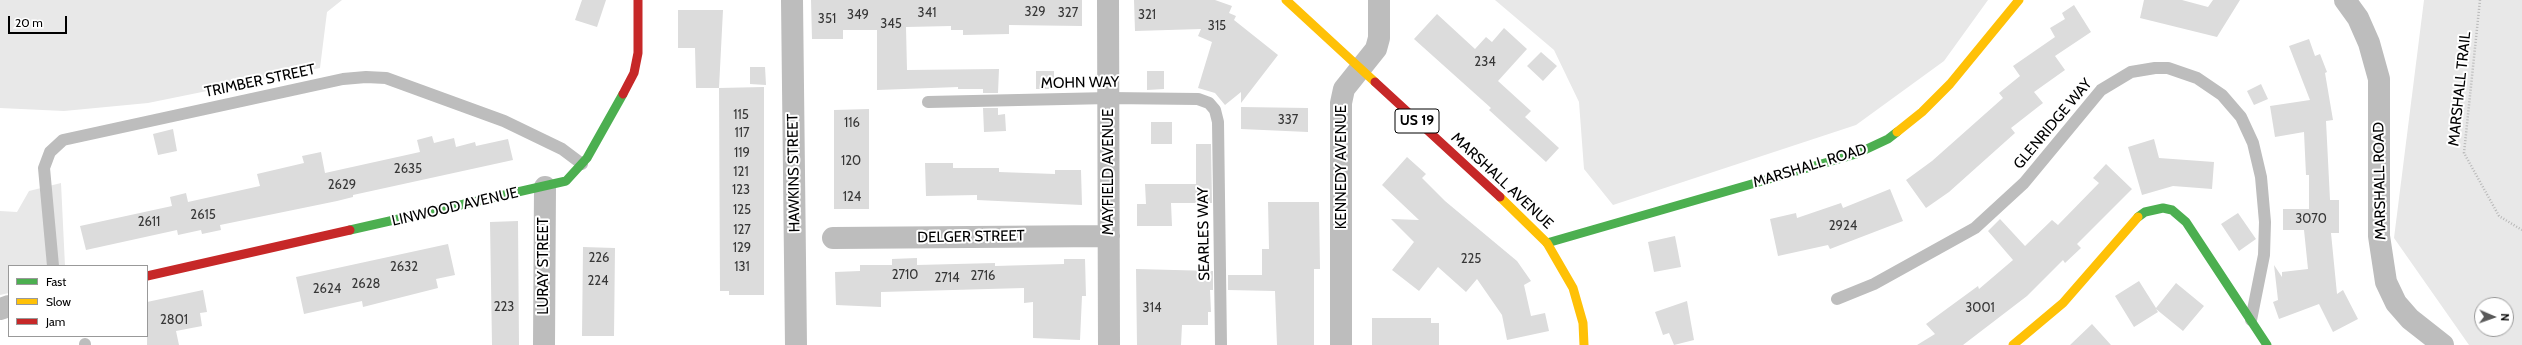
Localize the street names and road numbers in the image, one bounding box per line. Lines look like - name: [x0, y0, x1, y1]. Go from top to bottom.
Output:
- street label: MARSHALL TRAIL: [2445, 31, 2475, 147]
- street label: TRIMBER STREET: [203, 60, 317, 102]
- street label: MOHN WAY: [1041, 73, 1119, 93]
- street label: GLENRIDGE WAY: [2010, 75, 2096, 173]
- street label: KENNEDY AVENUE: [1333, 105, 1351, 229]
- street label: MAYFIELD AVENUE: [1100, 109, 1118, 235]
- road number: US 19: [1395, 109, 1439, 133]
- street label: HAWKINS STREET: [784, 113, 804, 233]
- street label: MARSHALL ROAD: [2370, 122, 2390, 240]
- street label: MARSHALL AVENUE: [1447, 129, 1557, 233]
- street label: MARSHALL ROAD: [1751, 140, 1869, 192]
- street label: LINWOOD AVENUE: [390, 184, 520, 230]
- street label: SEARLES WAY: [1194, 187, 1214, 281]
- street label: LURAY STREET: [535, 217, 553, 315]
- street label: DELGER STREET: [917, 227, 1025, 247]

